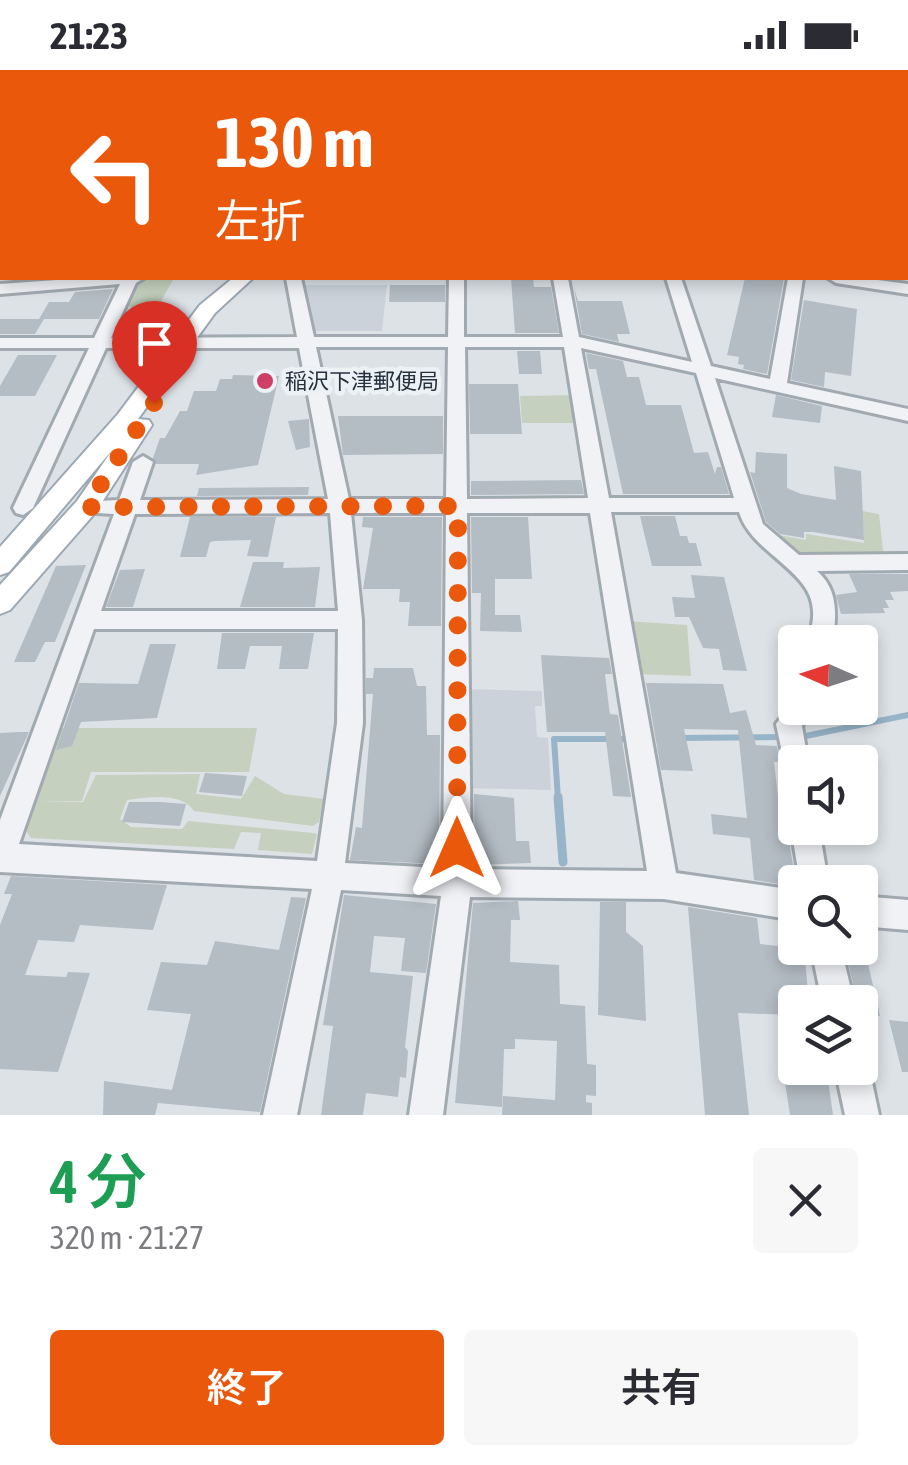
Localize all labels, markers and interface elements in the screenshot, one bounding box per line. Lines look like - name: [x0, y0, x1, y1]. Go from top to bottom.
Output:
- text: 21:23: [50, 14, 128, 57]
- text: 130 m: [215, 102, 374, 182]
- icon: left: [50, 110, 180, 240]
- text: 左折: [215, 195, 305, 247]
- pin: [112, 301, 197, 404]
- icon: arrive: [127, 316, 182, 371]
- place label: 稲沢下津郵便局: [285, 368, 439, 394]
- marker: 稲沢下津郵便局: [254, 370, 276, 392]
- north arrow: [778, 625, 878, 725]
- map controls: [778, 625, 878, 1085]
- button: sound: [778, 745, 878, 845]
- position arrow: [405, 796, 509, 900]
- button: search: [778, 865, 878, 965]
- button: layers: [778, 985, 878, 1085]
- text: 4 分: [50, 1147, 146, 1216]
- button: close: [753, 1148, 858, 1253]
- text: 320 m · 21:27: [50, 1219, 204, 1256]
- button: 終了: [50, 1330, 444, 1445]
- button: 共有: [464, 1330, 858, 1445]

